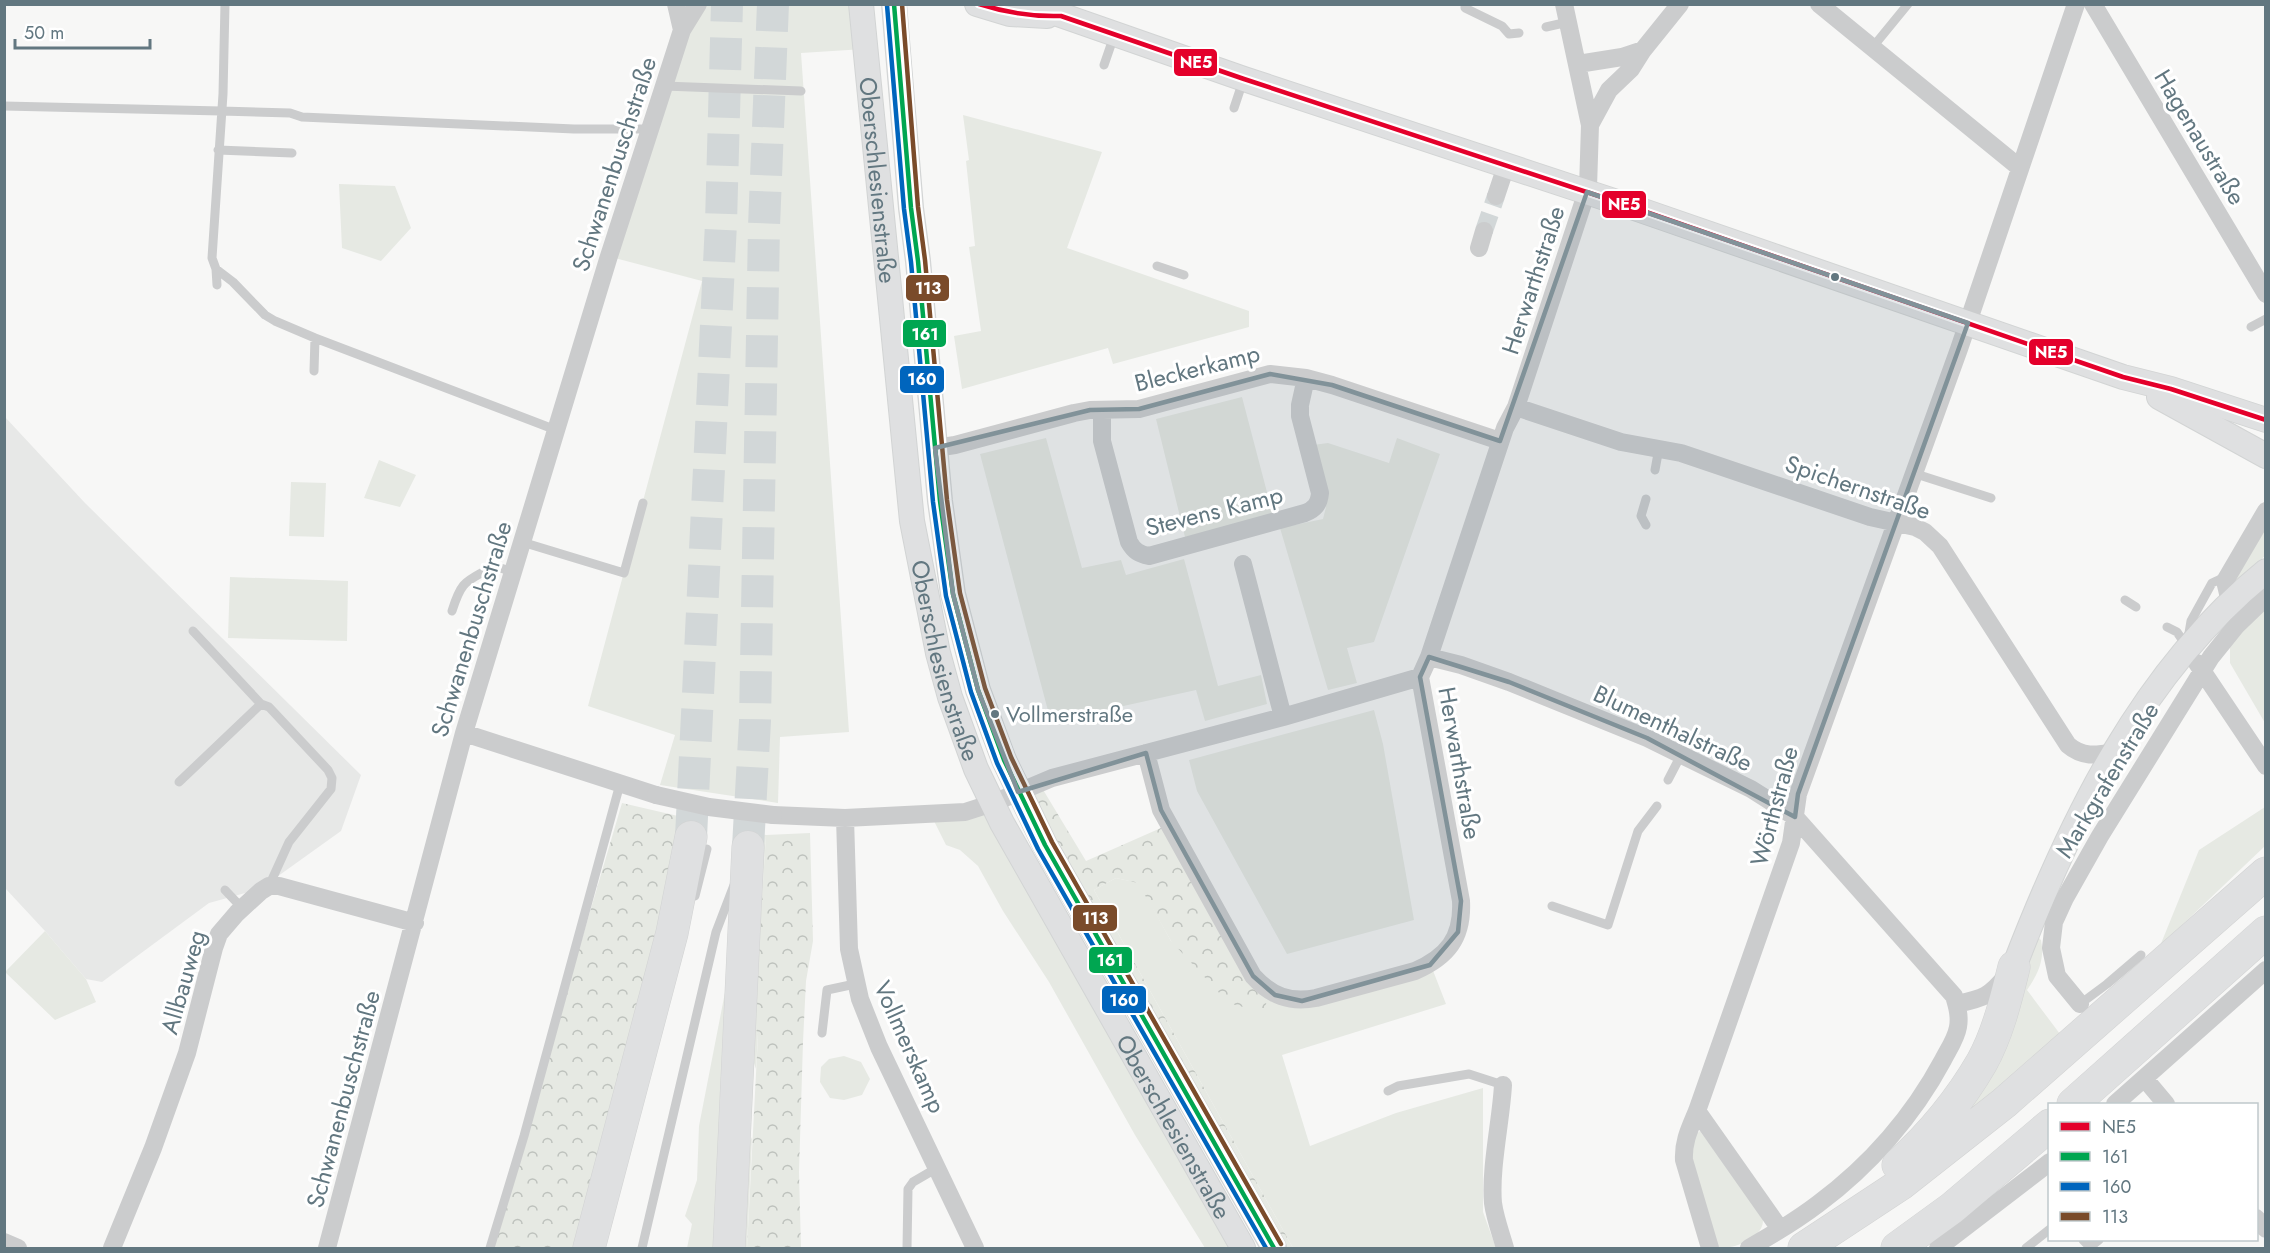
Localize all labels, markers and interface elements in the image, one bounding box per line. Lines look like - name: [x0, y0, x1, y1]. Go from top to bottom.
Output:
- scale bar: [15, 12, 150, 50]
- text: 50 m: [24, 20, 64, 46]
- line badge: NE5: [1173, 48, 1218, 77]
- text: NE5: [1180, 51, 1212, 74]
- street label: Schwanenbuschstraße: [563, 52, 665, 276]
- street label: Hagenaustraße: [2146, 63, 2254, 211]
- street label: Oberschlesienstraße: [851, 75, 906, 285]
- line badge: NE5: [1601, 190, 1647, 219]
- text: NE5: [1608, 193, 1640, 216]
- street label: Herwarthstraße: [1493, 201, 1573, 359]
- unlabelled marker: [1829, 271, 1841, 283]
- line badge: 113: [905, 274, 950, 302]
- text: 113: [915, 277, 941, 300]
- line badge: 161: [902, 319, 947, 348]
- text: 161: [912, 323, 939, 346]
- street label: Bleckerkamp: [1131, 336, 1263, 400]
- line badge: NE5: [2028, 338, 2074, 366]
- text: NE5: [2035, 341, 2067, 364]
- line badge: 160: [899, 365, 945, 394]
- text: 160: [907, 368, 937, 391]
- street label: Spichernstraße: [1781, 446, 1935, 528]
- street label: Stevens Kamp: [1142, 477, 1286, 545]
- street label: Schwanenbuschstraße: [422, 517, 520, 741]
- street label: Oberschlesienstraße: [903, 557, 989, 766]
- street label: Blumenthalstraße: [1588, 676, 1758, 780]
- street label: Herwarthstraße: [1429, 684, 1491, 842]
- street label: Markgrafenstraße: [2047, 696, 2167, 864]
- place label: Vollmerstraße: [1006, 698, 1133, 730]
- marker: Vollmerstraße: [989, 708, 1001, 720]
- street label: Wörthstraße: [1741, 742, 1807, 870]
- line badge: 113: [1072, 904, 1118, 932]
- text: 113: [1082, 907, 1108, 930]
- street label: Allbauweg: [151, 926, 215, 1038]
- line badge: 161: [1088, 946, 1133, 974]
- text: 161: [1097, 949, 1124, 972]
- street label: Vollmerskamp: [865, 975, 955, 1119]
- line badge: 160: [1101, 985, 1147, 1014]
- street label: Schwanenbuschstraße: [297, 986, 389, 1212]
- text: 160: [1109, 989, 1139, 1012]
- street label: Oberschlesienstraße: [1108, 1028, 1240, 1225]
- legend: [2048, 1103, 2258, 1241]
- text: NE5: [2102, 1114, 2136, 1140]
- text: 161: [2102, 1144, 2129, 1170]
- text: 160: [2102, 1174, 2131, 1200]
- text: 113: [2102, 1204, 2128, 1230]

